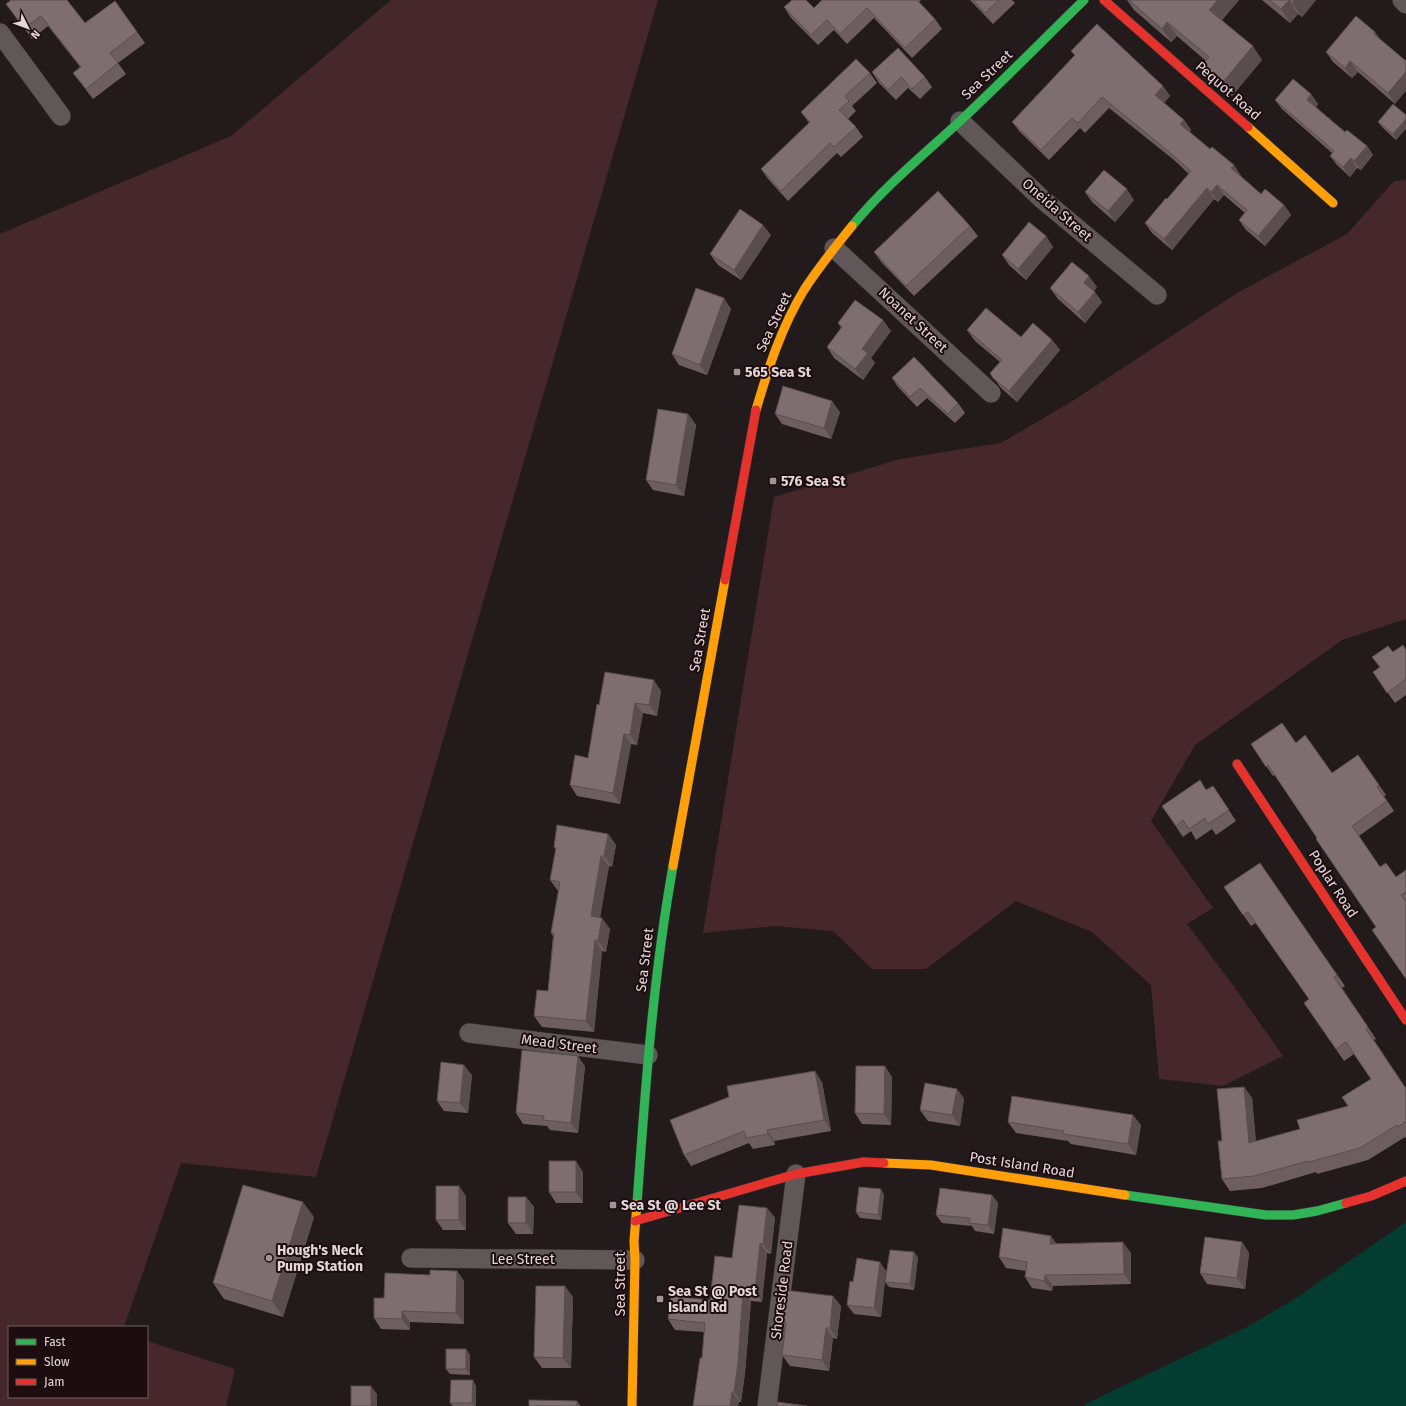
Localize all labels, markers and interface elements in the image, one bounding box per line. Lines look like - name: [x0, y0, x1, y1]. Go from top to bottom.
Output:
- north arrow: [8, 8, 48, 48]
- text: N: [28, 27, 42, 41]
- street label: Sea Street: [958, 46, 1017, 103]
- street label: Pequot Road: [1192, 58, 1264, 124]
- street label: Oneida Street: [1019, 175, 1096, 246]
- street label: Noanet Street: [875, 284, 952, 357]
- street label: Sea Street: [753, 288, 796, 355]
- place label: 565 Sea St: [745, 364, 812, 381]
- marker: 565 Sea St: [732, 367, 742, 377]
- place label: 576 Sea St: [781, 473, 846, 490]
- marker: 576 Sea St: [768, 476, 778, 486]
- street label: Sea Street: [686, 606, 714, 673]
- street label: Poplar Road: [1305, 847, 1361, 921]
- street label: Sea Street: [633, 926, 657, 993]
- street label: Mead Street: [520, 1031, 599, 1057]
- street label: Post Island Road: [968, 1148, 1076, 1182]
- place label: Sea St @ Lee St: [621, 1197, 722, 1214]
- marker: Sea St @ Lee St: [608, 1200, 618, 1210]
- street label: Shoreside Road: [768, 1240, 796, 1340]
- place label: Hough's Neck Pump Station: [277, 1242, 363, 1275]
- street label: Lee Street: [491, 1251, 556, 1268]
- street label: Sea Street: [612, 1251, 629, 1316]
- marker: Hough's Neck Pump Station: [264, 1253, 274, 1263]
- place label: Sea St @ Post Island Rd: [668, 1283, 758, 1316]
- marker: Sea St @ Post Island Rd: [655, 1294, 665, 1304]
- legend: [8, 1326, 148, 1398]
- text: Fast: [44, 1335, 66, 1349]
- text: Slow: [44, 1355, 70, 1369]
- text: Jam: [44, 1375, 64, 1389]

